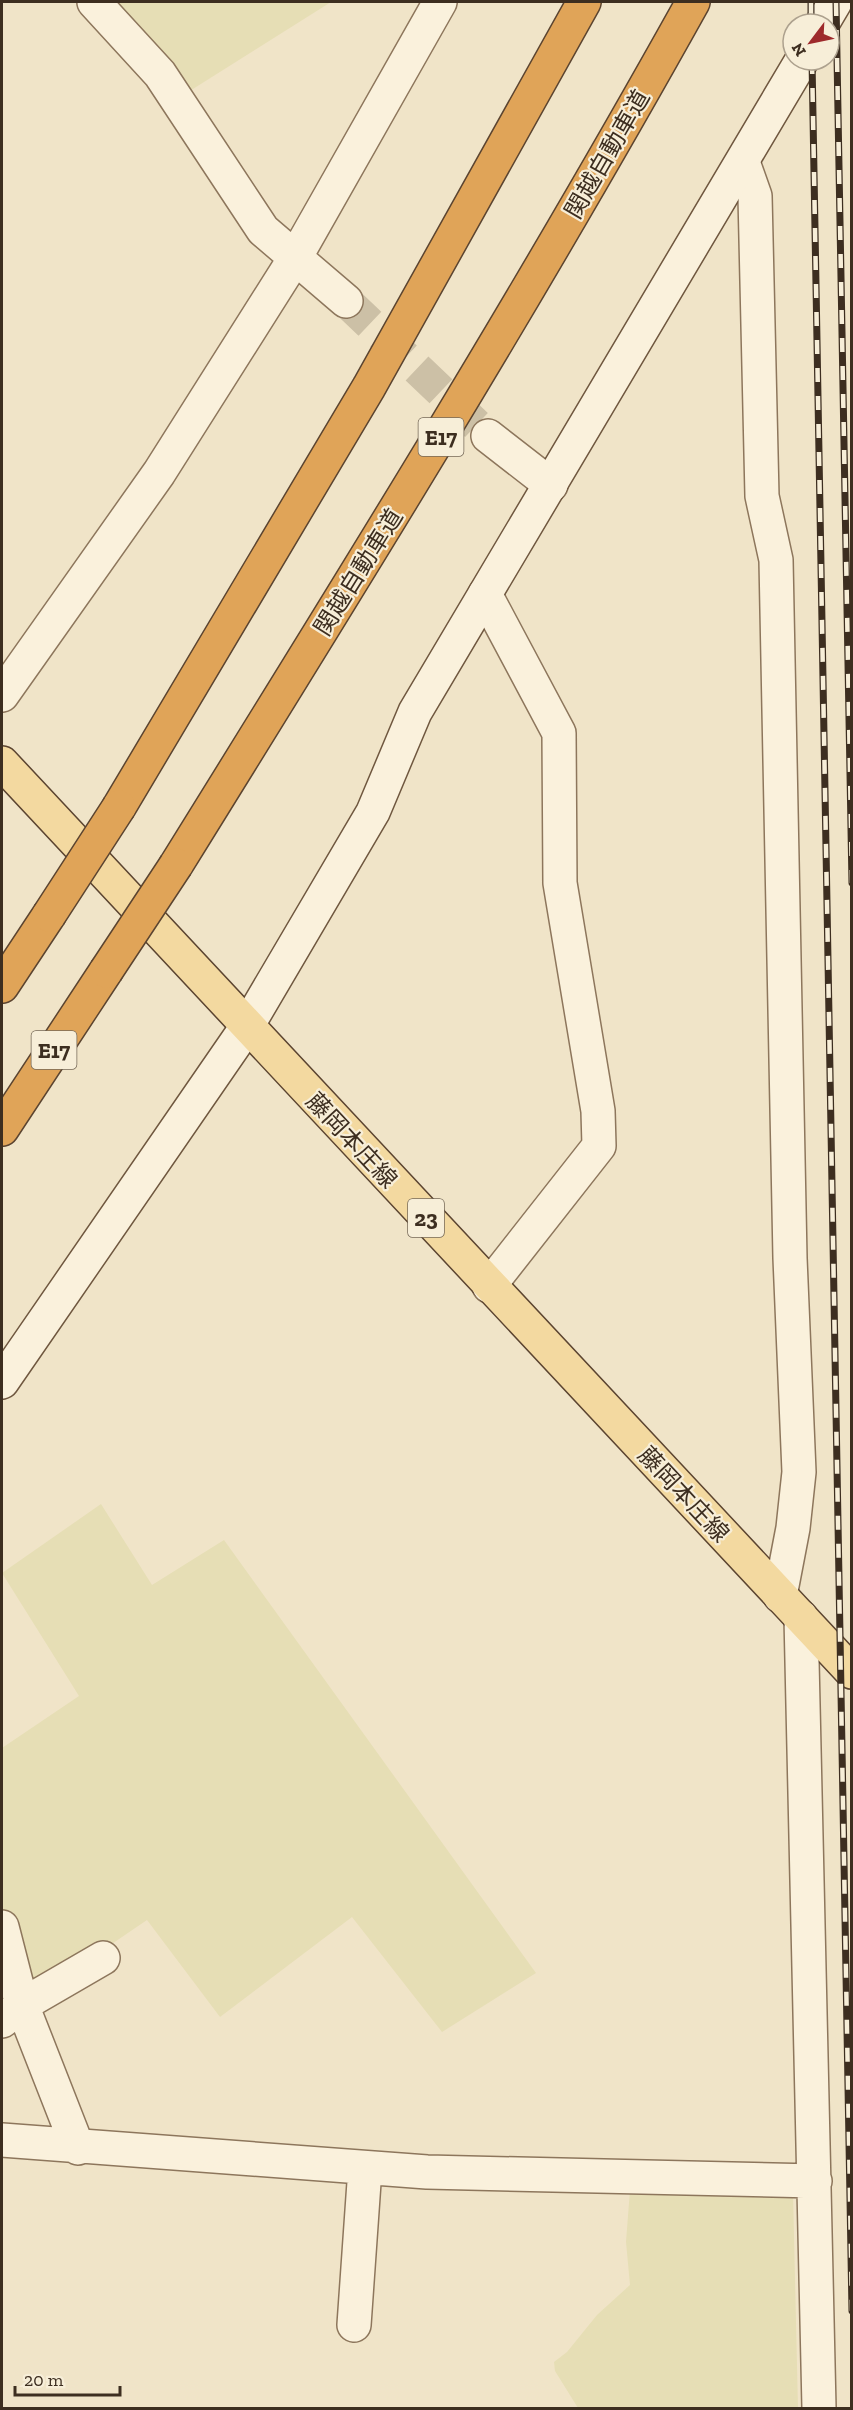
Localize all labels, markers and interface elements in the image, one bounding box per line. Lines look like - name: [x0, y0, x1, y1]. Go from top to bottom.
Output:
- north arrow: [781, 12, 841, 72]
- text: N: [787, 39, 810, 60]
- street label: 関越自動車道: [558, 84, 656, 224]
- road number: E17: [418, 418, 464, 456]
- street label: 関越自動車道: [308, 503, 408, 641]
- road number: E17: [32, 1031, 76, 1069]
- street label: 藤岡本庄線: [300, 1086, 404, 1194]
- road number: 23: [408, 1199, 444, 1237]
- street label: 藤岡本庄線: [632, 1440, 736, 1548]
- scale bar: [15, 2359, 120, 2397]
- text: 20 m: [24, 2369, 64, 2391]

